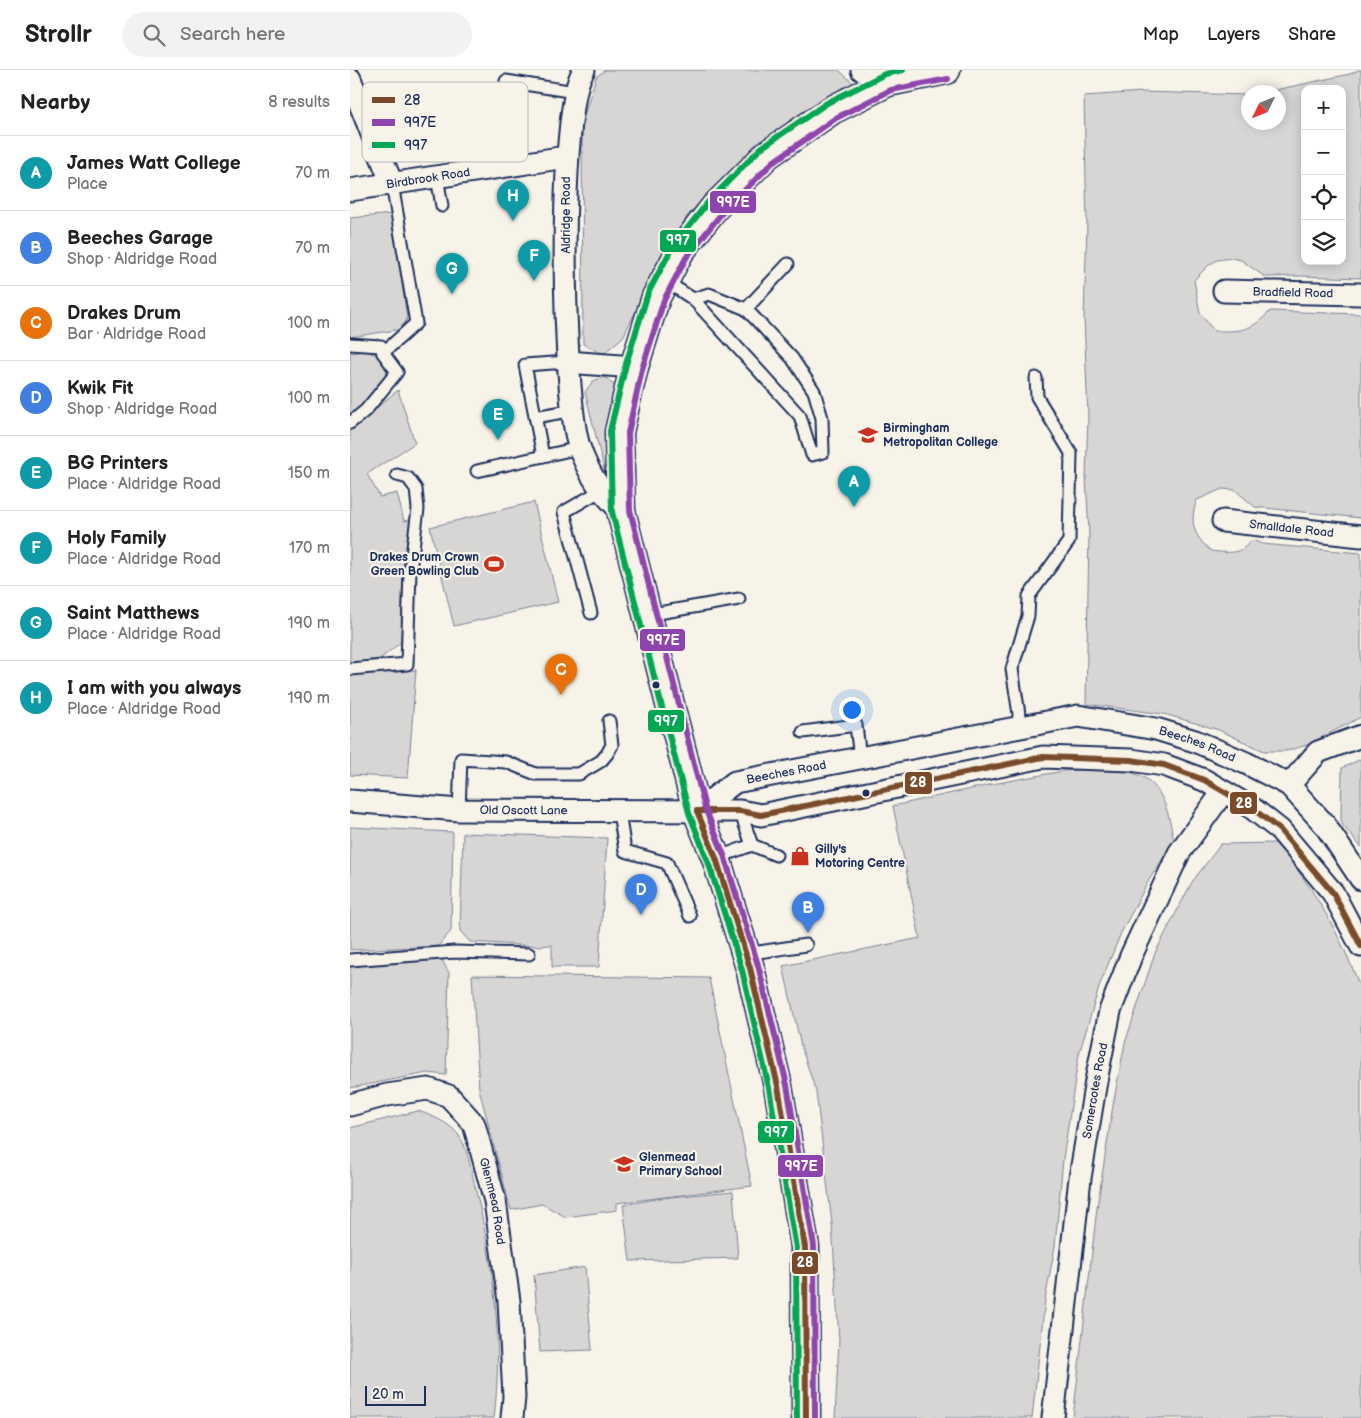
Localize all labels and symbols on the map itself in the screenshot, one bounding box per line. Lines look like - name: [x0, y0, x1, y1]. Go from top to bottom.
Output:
- legend: [362, 82, 528, 162]
- north arrow: [1241, 85, 1286, 130]
- text: 28: [404, 92, 420, 109]
- text: 997E: [404, 114, 436, 131]
- text: 997: [404, 137, 427, 154]
- street label: Birdbrook Road: [385, 165, 471, 192]
- street label: Aldridge Road: [559, 176, 574, 254]
- pin: H: [497, 180, 529, 221]
- line badge: 997E: [709, 190, 757, 214]
- text: 997E: [716, 194, 750, 211]
- line badge: 997: [659, 229, 697, 253]
- text: 997: [666, 232, 690, 249]
- pin: F: [518, 240, 550, 281]
- pin: G: [436, 253, 468, 294]
- street label: Bradfield Road: [1252, 285, 1334, 301]
- pin: E: [482, 399, 514, 440]
- place label: Birmingham Metropolitan College: [883, 421, 998, 450]
- school or university icon: Birmingham Metropolitan College: [857, 424, 879, 446]
- pin: A: [838, 466, 870, 507]
- street label: Smalldale Road: [1248, 517, 1335, 541]
- place label: Drakes Drum Crown Green Bowling Club: [369, 550, 479, 579]
- sports icon: Drakes Drum Crown Green Bowling Club: [483, 553, 505, 575]
- line badge: 997E: [639, 628, 686, 652]
- text: 997E: [646, 632, 680, 649]
- pin: C: [545, 654, 577, 695]
- unlabelled marker: [651, 680, 661, 690]
- your location: [839, 697, 865, 723]
- line badge: 997: [647, 709, 685, 733]
- text: 997: [654, 713, 678, 730]
- street label: Beeches Road: [1157, 723, 1238, 766]
- street label: Beeches Road: [745, 758, 828, 788]
- line badge: 28: [904, 771, 933, 795]
- text: 28: [910, 774, 926, 791]
- unlabelled marker: [861, 788, 871, 798]
- line badge: 28: [1229, 791, 1258, 815]
- text: 28: [1236, 795, 1252, 812]
- street label: Old Oscott Lane: [480, 803, 568, 818]
- place label: Gilly's Motoring Centre: [815, 842, 905, 871]
- shop icon: Gilly's Motoring Centre: [789, 845, 811, 867]
- pin: D: [625, 874, 657, 915]
- pin: B: [792, 892, 824, 933]
- street label: Somercotes Road: [1080, 1042, 1111, 1140]
- line badge: 997: [757, 1120, 795, 1144]
- text: 997: [764, 1124, 788, 1141]
- place label: Glenmead Primary School: [639, 1150, 722, 1179]
- school or university icon: Glenmead Primary School: [613, 1153, 635, 1175]
- line badge: 997E: [777, 1154, 824, 1178]
- street label: Glenmead Road: [476, 1156, 508, 1246]
- text: 997E: [784, 1158, 818, 1175]
- line badge: 28: [791, 1251, 819, 1275]
- text: 28: [797, 1254, 813, 1271]
- scale bar: [365, 1383, 426, 1406]

